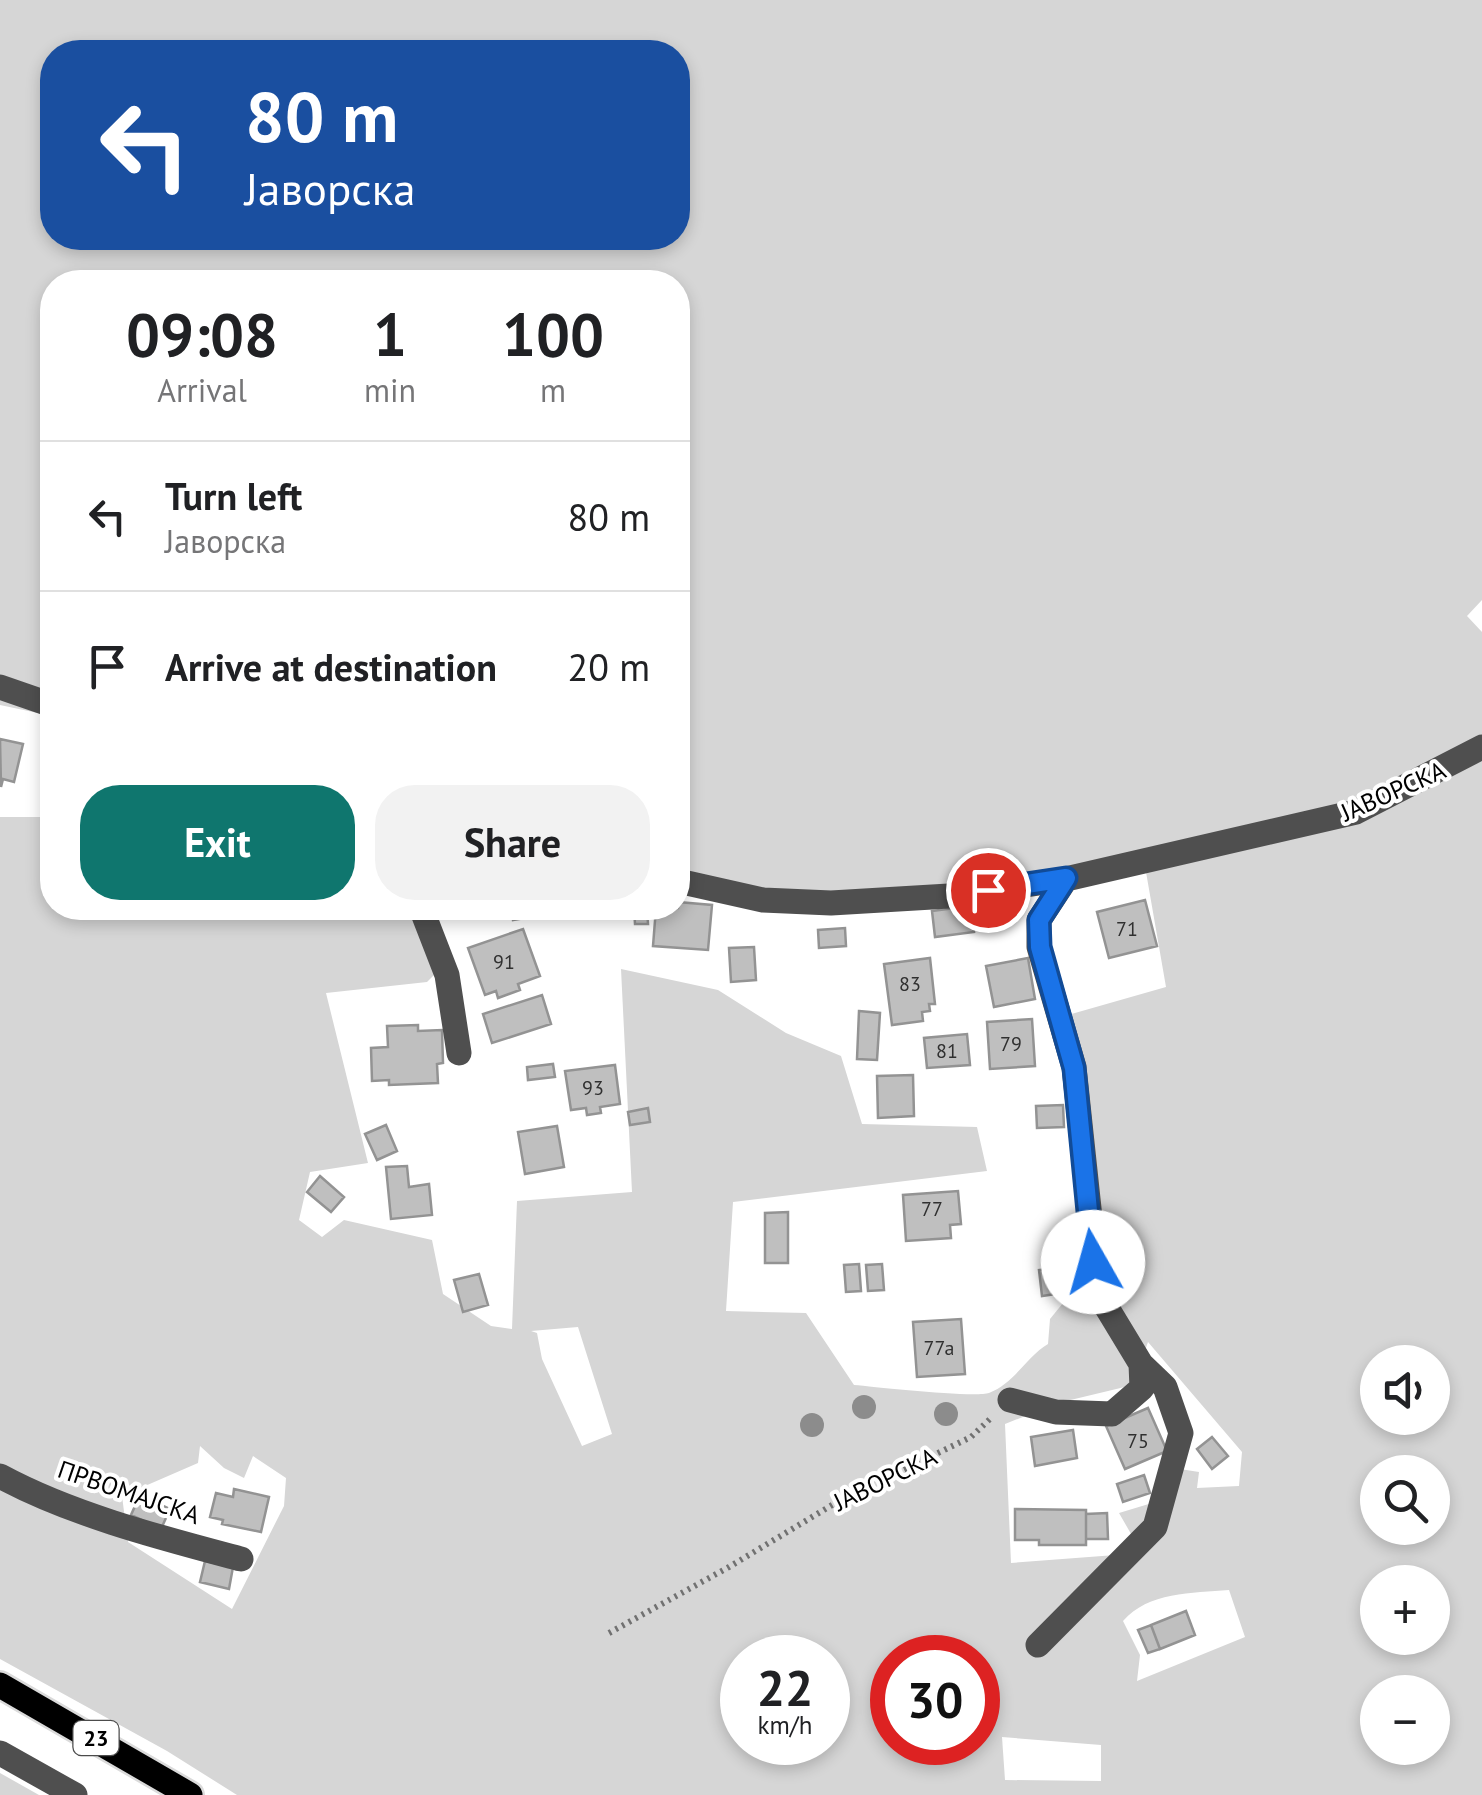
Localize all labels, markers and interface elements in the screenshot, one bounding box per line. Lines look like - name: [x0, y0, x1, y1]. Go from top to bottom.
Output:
- text: 80 m: [245, 71, 398, 161]
- icon: left: [80, 80, 210, 210]
- text: Јаворска: [245, 159, 415, 217]
- text: 09:08: [126, 295, 278, 373]
- text: 1: [373, 295, 407, 373]
- text: 100: [502, 295, 604, 373]
- text: Arrival: [157, 369, 247, 411]
- text: min: [364, 369, 416, 411]
- text: m: [540, 369, 566, 411]
- text: Turn left: [165, 471, 302, 520]
- icon: left: [80, 489, 135, 544]
- text: 80 m: [568, 492, 650, 541]
- text: Јаворска: [165, 520, 286, 562]
- icon: arrive: [80, 639, 135, 694]
- text: Arrive at destination: [165, 642, 497, 691]
- text: 20 m: [568, 642, 650, 691]
- street label: ЈАВОРСКА: [1335, 754, 1451, 829]
- button: Exit: [80, 785, 355, 900]
- button: Share: [375, 785, 650, 900]
- pin: [946, 848, 1031, 933]
- icon: arrive: [961, 863, 1016, 918]
- house number: 71: [1116, 916, 1138, 942]
- house number: 91: [493, 949, 515, 975]
- house number: 83: [899, 971, 921, 997]
- house number: 79: [1000, 1031, 1022, 1057]
- house number: 81: [936, 1038, 958, 1064]
- house number: 93: [582, 1075, 604, 1101]
- house number: 77: [921, 1196, 943, 1222]
- position arrow: [1041, 1210, 1145, 1314]
- house number: 77a: [924, 1335, 954, 1361]
- map controls: [1360, 1345, 1450, 1765]
- button: sound: [1360, 1345, 1450, 1435]
- house number: 75: [1127, 1428, 1149, 1454]
- street label: ЈАВОРСКА: [827, 1440, 942, 1518]
- street label: ПРВОМАЈСКА: [54, 1453, 205, 1531]
- button: search: [1360, 1455, 1450, 1545]
- button: +: [1360, 1565, 1450, 1655]
- speed limit sign: 30: [870, 1635, 1000, 1765]
- text: 22: [757, 1655, 813, 1720]
- button: −: [1360, 1675, 1450, 1765]
- text: km/h: [758, 1709, 812, 1741]
- road number: 23: [74, 1721, 118, 1755]

